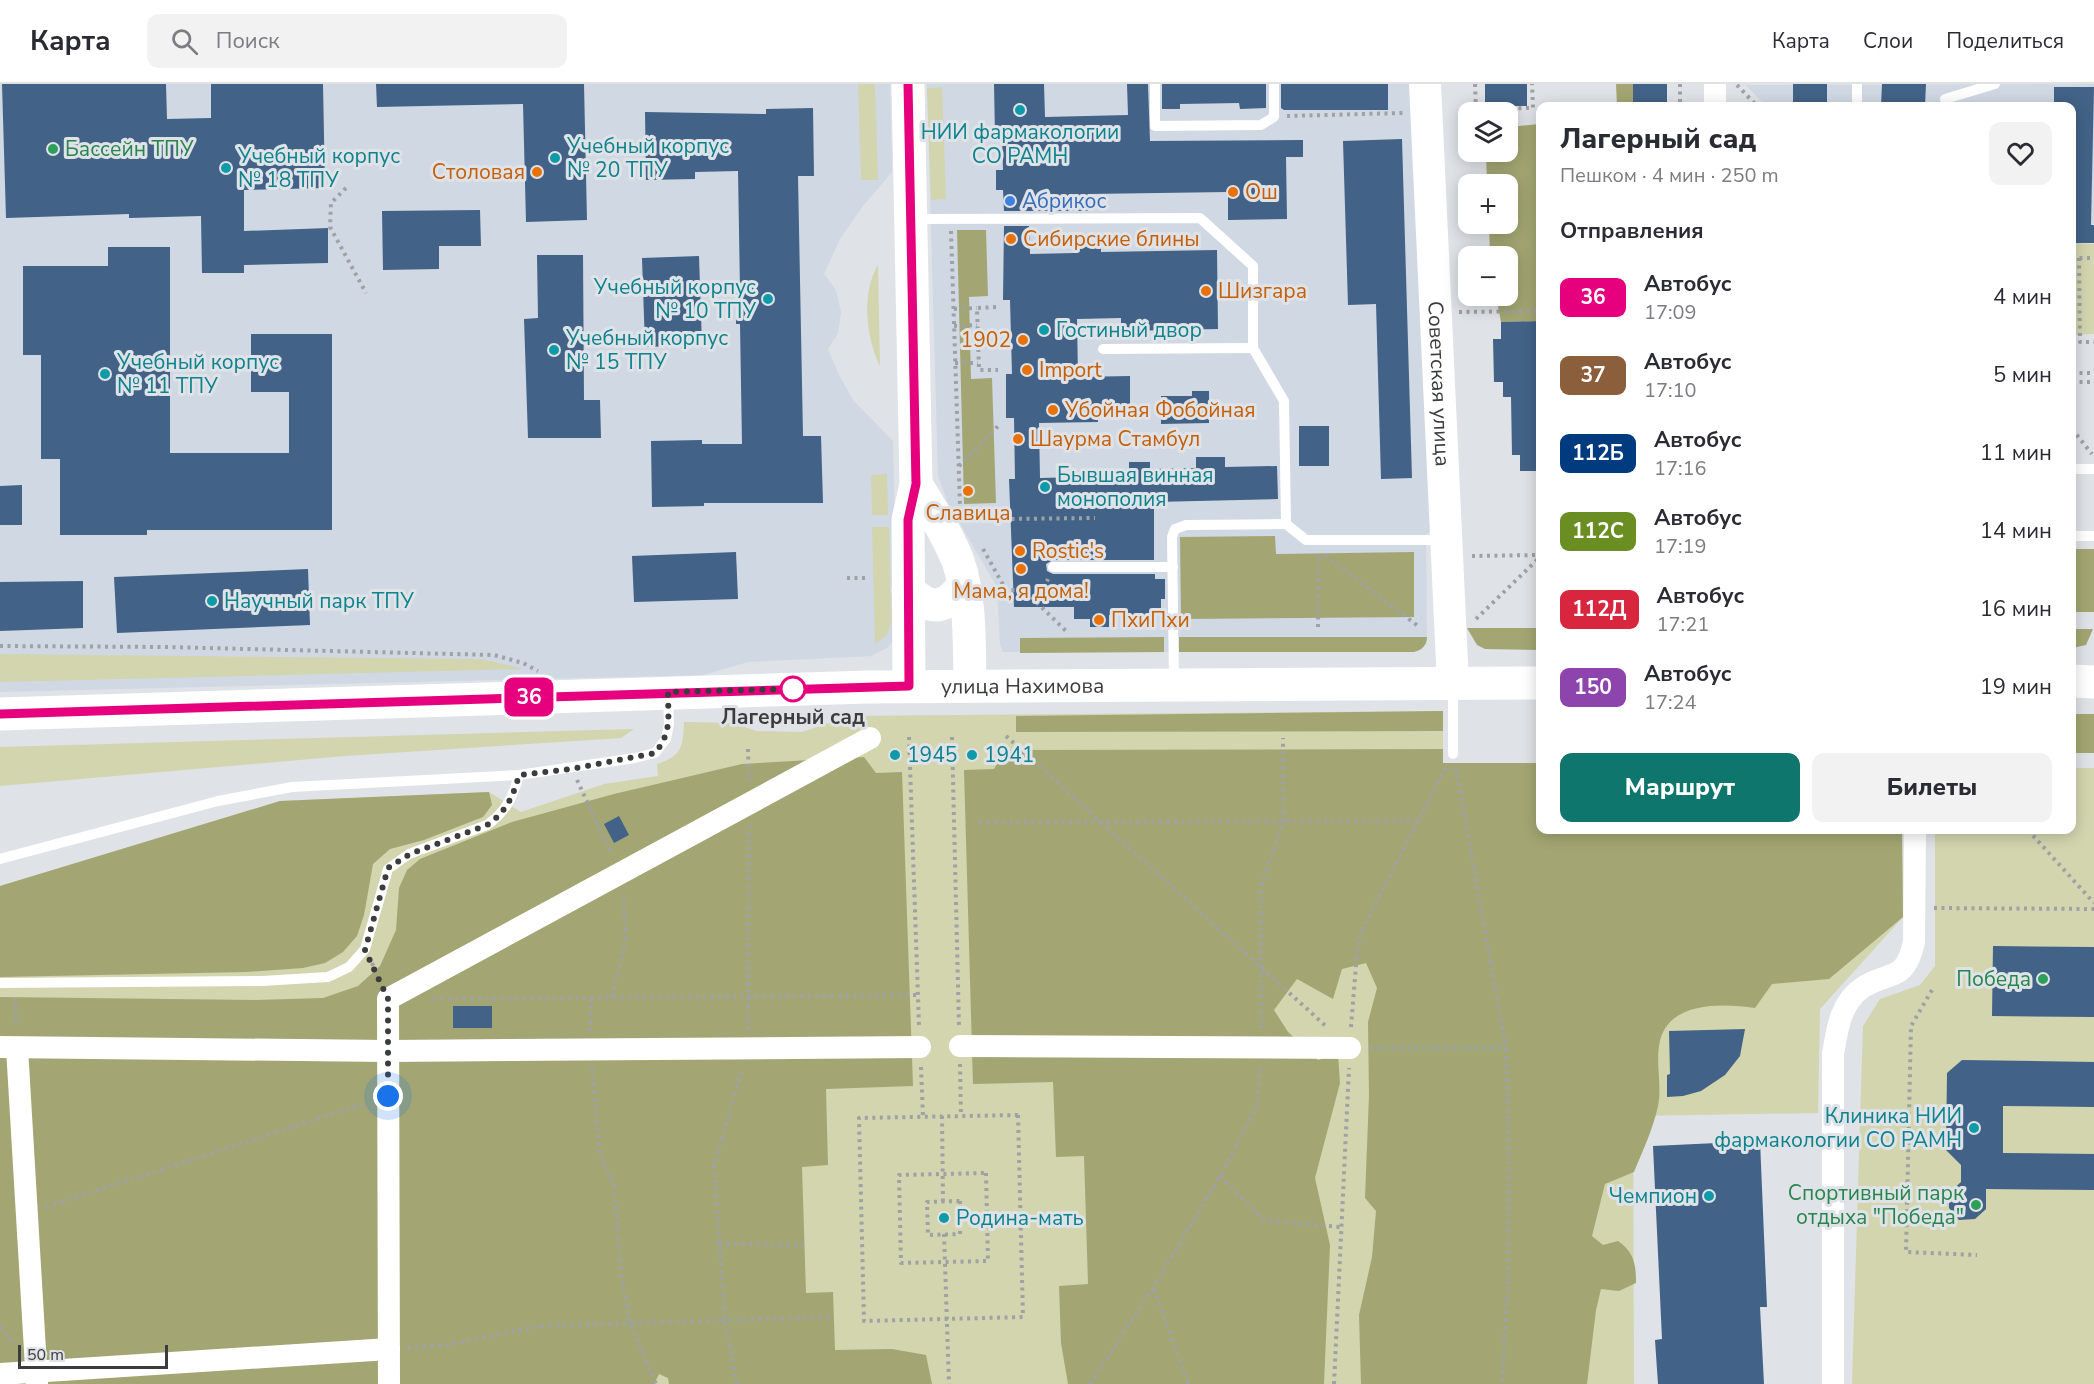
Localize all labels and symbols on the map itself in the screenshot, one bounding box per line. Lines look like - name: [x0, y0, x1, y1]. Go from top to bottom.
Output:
- marker: НИИ фармакологии СО РАМН: [1013, 103, 1027, 117]
- place label: НИИ фармакологии СО РАМН: [921, 118, 1119, 170]
- place label: Учебный корпус № 20 ТПУ: [566, 132, 729, 184]
- place label: Бассейн ТПУ: [65, 135, 194, 163]
- marker: Бассейн ТПУ: [46, 142, 60, 156]
- place label: Учебный корпус № 18 ТПУ: [237, 142, 400, 194]
- marker: Учебный корпус № 20 ТПУ: [548, 151, 562, 165]
- place label: Столовая: [432, 158, 525, 186]
- marker: Учебный корпус № 18 ТПУ: [219, 161, 233, 175]
- marker: Столовая: [530, 165, 544, 179]
- place label: Ош: [1245, 178, 1278, 206]
- marker: Ош: [1226, 185, 1240, 199]
- place label: Абрикос: [1022, 187, 1106, 215]
- marker: Абрикос: [1003, 194, 1017, 208]
- place label: Сибирские блины: [1023, 225, 1200, 253]
- marker: Сибирские блины: [1004, 232, 1018, 246]
- place label: Учебный корпус № 10 ТПУ: [593, 273, 756, 325]
- place label: Шизгара: [1218, 277, 1307, 305]
- marker: Шизгара: [1199, 284, 1213, 298]
- marker: Учебный корпус № 10 ТПУ: [761, 292, 775, 306]
- street label: Советская улица: [1421, 300, 1457, 467]
- place label: Гостиный двор: [1056, 316, 1202, 344]
- marker: Гостиный двор: [1037, 323, 1051, 337]
- place label: Учебный корпус № 15 ТПУ: [565, 324, 728, 376]
- place label: 1902: [961, 326, 1011, 354]
- marker: 1902: [1016, 333, 1030, 347]
- marker: Учебный корпус № 15 ТПУ: [547, 343, 561, 357]
- place label: Учебный корпус № 11 ТПУ: [116, 348, 279, 400]
- place label: Import: [1039, 356, 1102, 384]
- marker: Import: [1020, 363, 1034, 377]
- marker: Учебный корпус № 11 ТПУ: [98, 367, 112, 381]
- place label: Убойная Фобойная: [1064, 396, 1256, 424]
- marker: Убойная Фобойная: [1046, 403, 1060, 417]
- place label: Шаурма Стамбул: [1030, 425, 1200, 453]
- marker: Шаурма Стамбул: [1011, 432, 1025, 446]
- place label: Бывшая винная монополия: [1057, 461, 1214, 513]
- marker: Бывшая винная монополия: [1038, 480, 1052, 494]
- marker: Славица: [961, 484, 975, 498]
- place label: Славица: [925, 499, 1011, 527]
- place label: Rostic's: [1032, 537, 1104, 565]
- marker: Rostic's: [1013, 544, 1027, 558]
- marker: Мама, я дома!: [1014, 562, 1028, 576]
- place label: Мама, я дома!: [953, 577, 1089, 605]
- place label: Научный парк ТПУ: [224, 587, 414, 615]
- marker: Научный парк ТПУ: [205, 594, 219, 608]
- place label: ПхиПхи: [1111, 606, 1190, 634]
- marker: ПхиПхи: [1092, 613, 1106, 627]
- street label: улица Нахимова: [941, 672, 1104, 701]
- marker: Лагерный сад: [780, 676, 806, 702]
- line badge: 36: [502, 678, 556, 716]
- place label: Лагерный сад: [721, 703, 865, 731]
- place label: 1945: [907, 741, 957, 769]
- place label: 1941: [984, 741, 1034, 769]
- marker: 1945: [888, 748, 902, 762]
- marker: 1941: [965, 748, 979, 762]
- place label: Победа: [1956, 965, 2031, 993]
- marker: Победа: [2036, 972, 2050, 986]
- your location: [373, 1081, 403, 1111]
- place label: Клиника НИИ фармакологии СО РАМН: [1714, 1102, 1962, 1154]
- marker: Клиника НИИ фармакологии СО РАМН: [1967, 1121, 1981, 1135]
- place label: Спортивный парк отдыха "Победа": [1788, 1179, 1965, 1231]
- place label: Чемпион: [1609, 1182, 1697, 1210]
- marker: Чемпион: [1702, 1189, 1716, 1203]
- marker: Спортивный парк отдыха "Победа": [1969, 1198, 1983, 1212]
- place label: Родина-мать: [956, 1204, 1084, 1232]
- marker: Родина-мать: [937, 1211, 951, 1225]
- scale bar: [18, 1342, 168, 1370]

